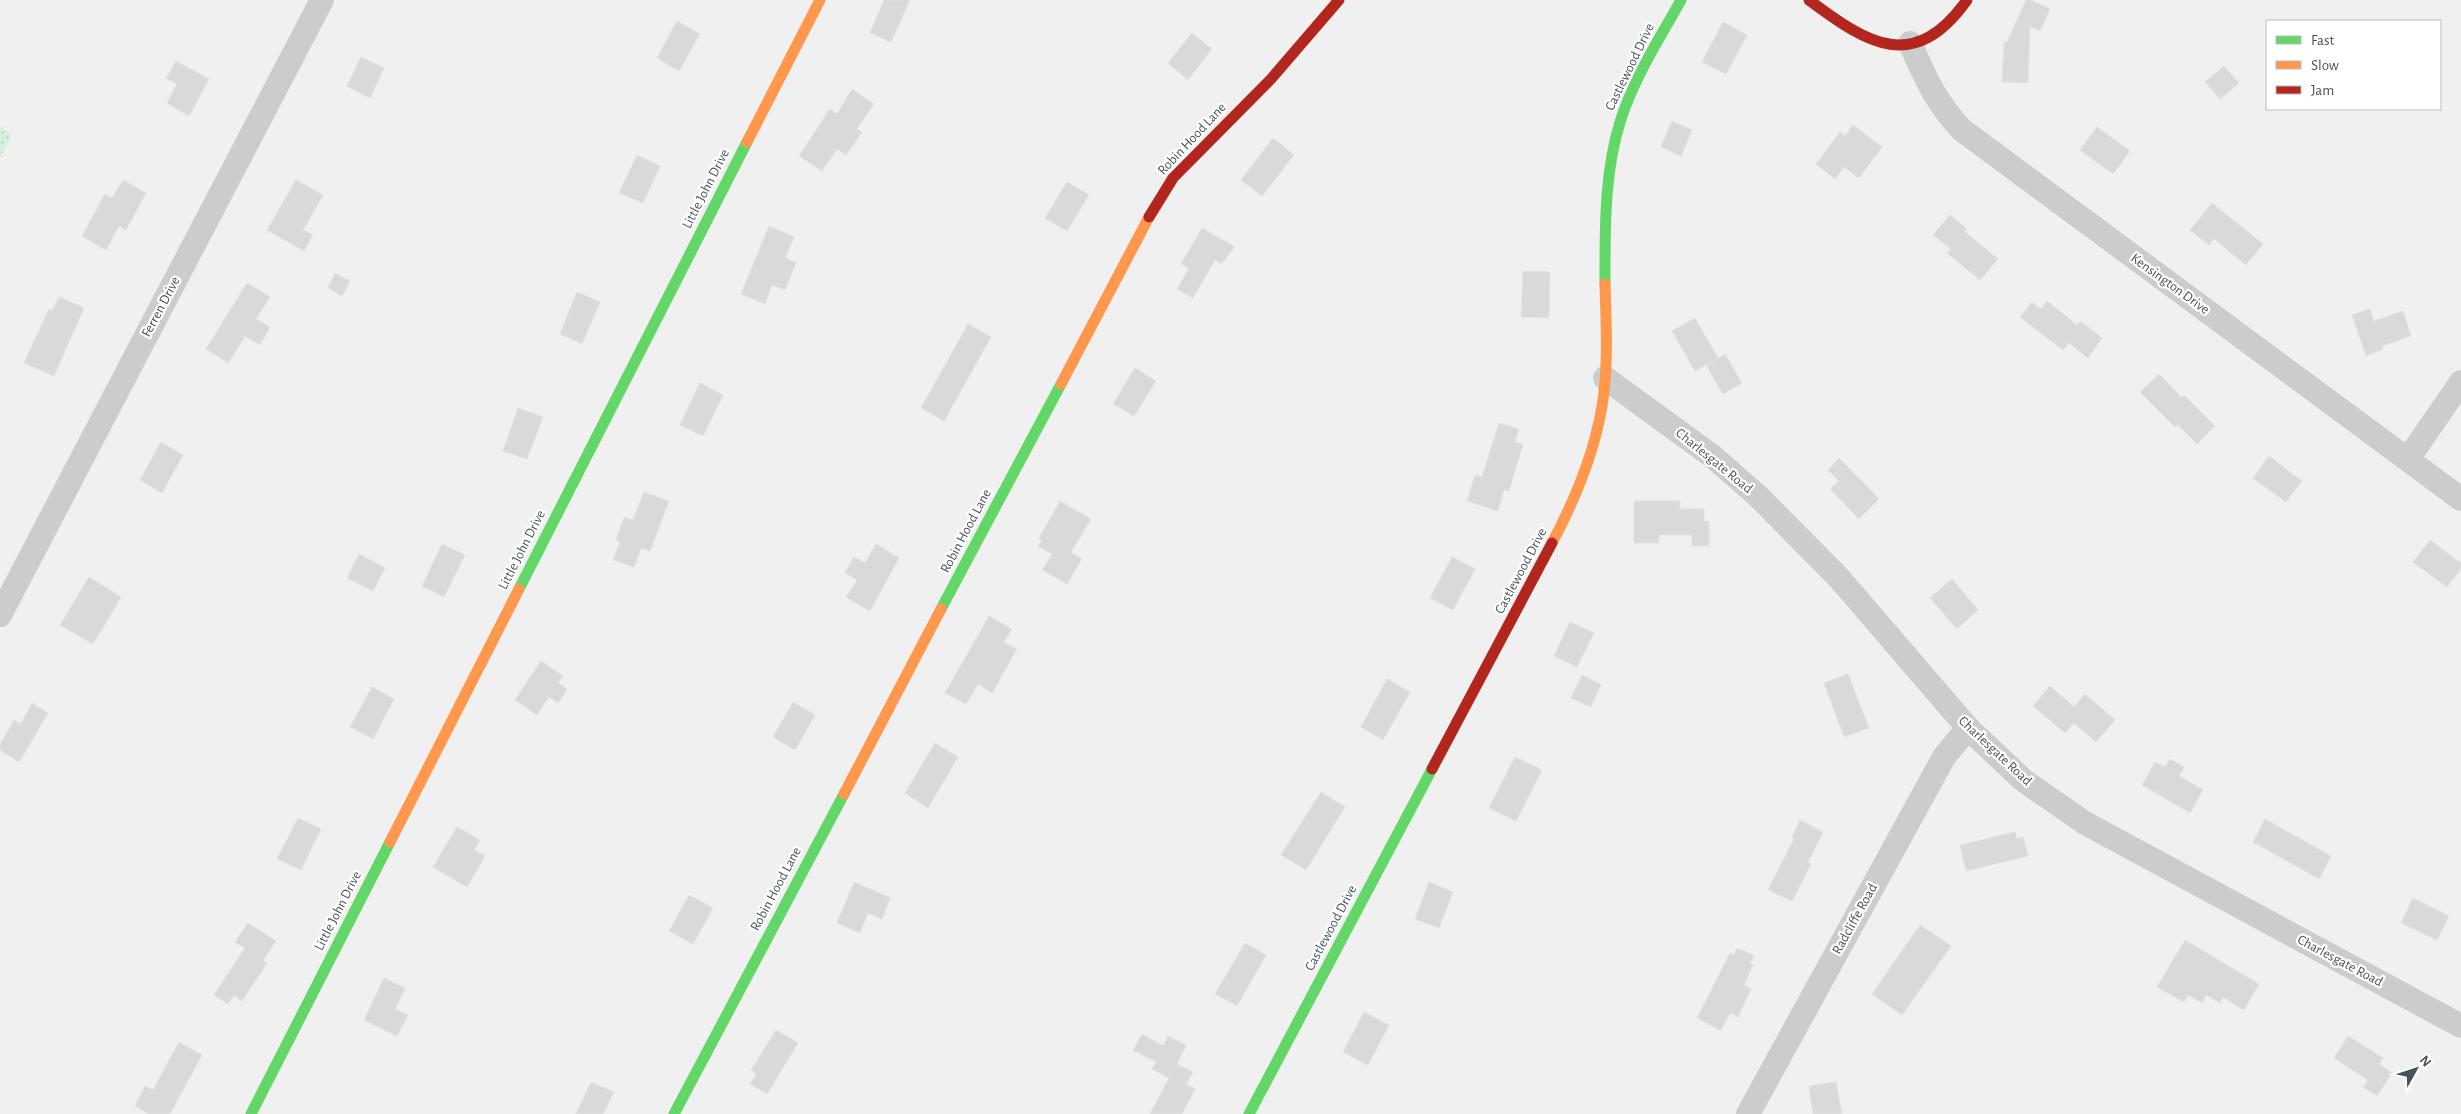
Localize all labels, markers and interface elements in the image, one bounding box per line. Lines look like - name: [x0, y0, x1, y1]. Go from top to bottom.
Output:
- legend: [2266, 20, 2441, 110]
- street label: Castlewood Drive: [1603, 21, 1657, 113]
- text: Fast: [2311, 33, 2335, 48]
- text: Slow: [2311, 58, 2339, 73]
- text: Jam: [2311, 83, 2334, 98]
- street label: Robin Hood Lane: [1155, 100, 1229, 178]
- street label: Little John Drive: [680, 147, 732, 231]
- street label: Kensington Drive: [2128, 251, 2212, 317]
- street label: Ferren Drive: [139, 275, 183, 339]
- street label: Charlesgate Road: [1673, 426, 1755, 496]
- street label: Robin Hood Lane: [938, 487, 994, 575]
- street label: Little John Drive: [496, 508, 548, 592]
- street label: Castlewood Drive: [1493, 526, 1549, 616]
- street label: Charlesgate Road: [1956, 714, 2034, 788]
- street label: Robin Hood Lane: [748, 845, 804, 933]
- street label: Little John Drive: [312, 869, 364, 953]
- street label: Radcliffe Road: [1830, 881, 1880, 957]
- street label: Castlewood Drive: [1303, 883, 1359, 973]
- street label: Charlesgate Road: [2295, 933, 2385, 989]
- north arrow: [2391, 1044, 2441, 1094]
- text: N: [2417, 1053, 2434, 1070]

